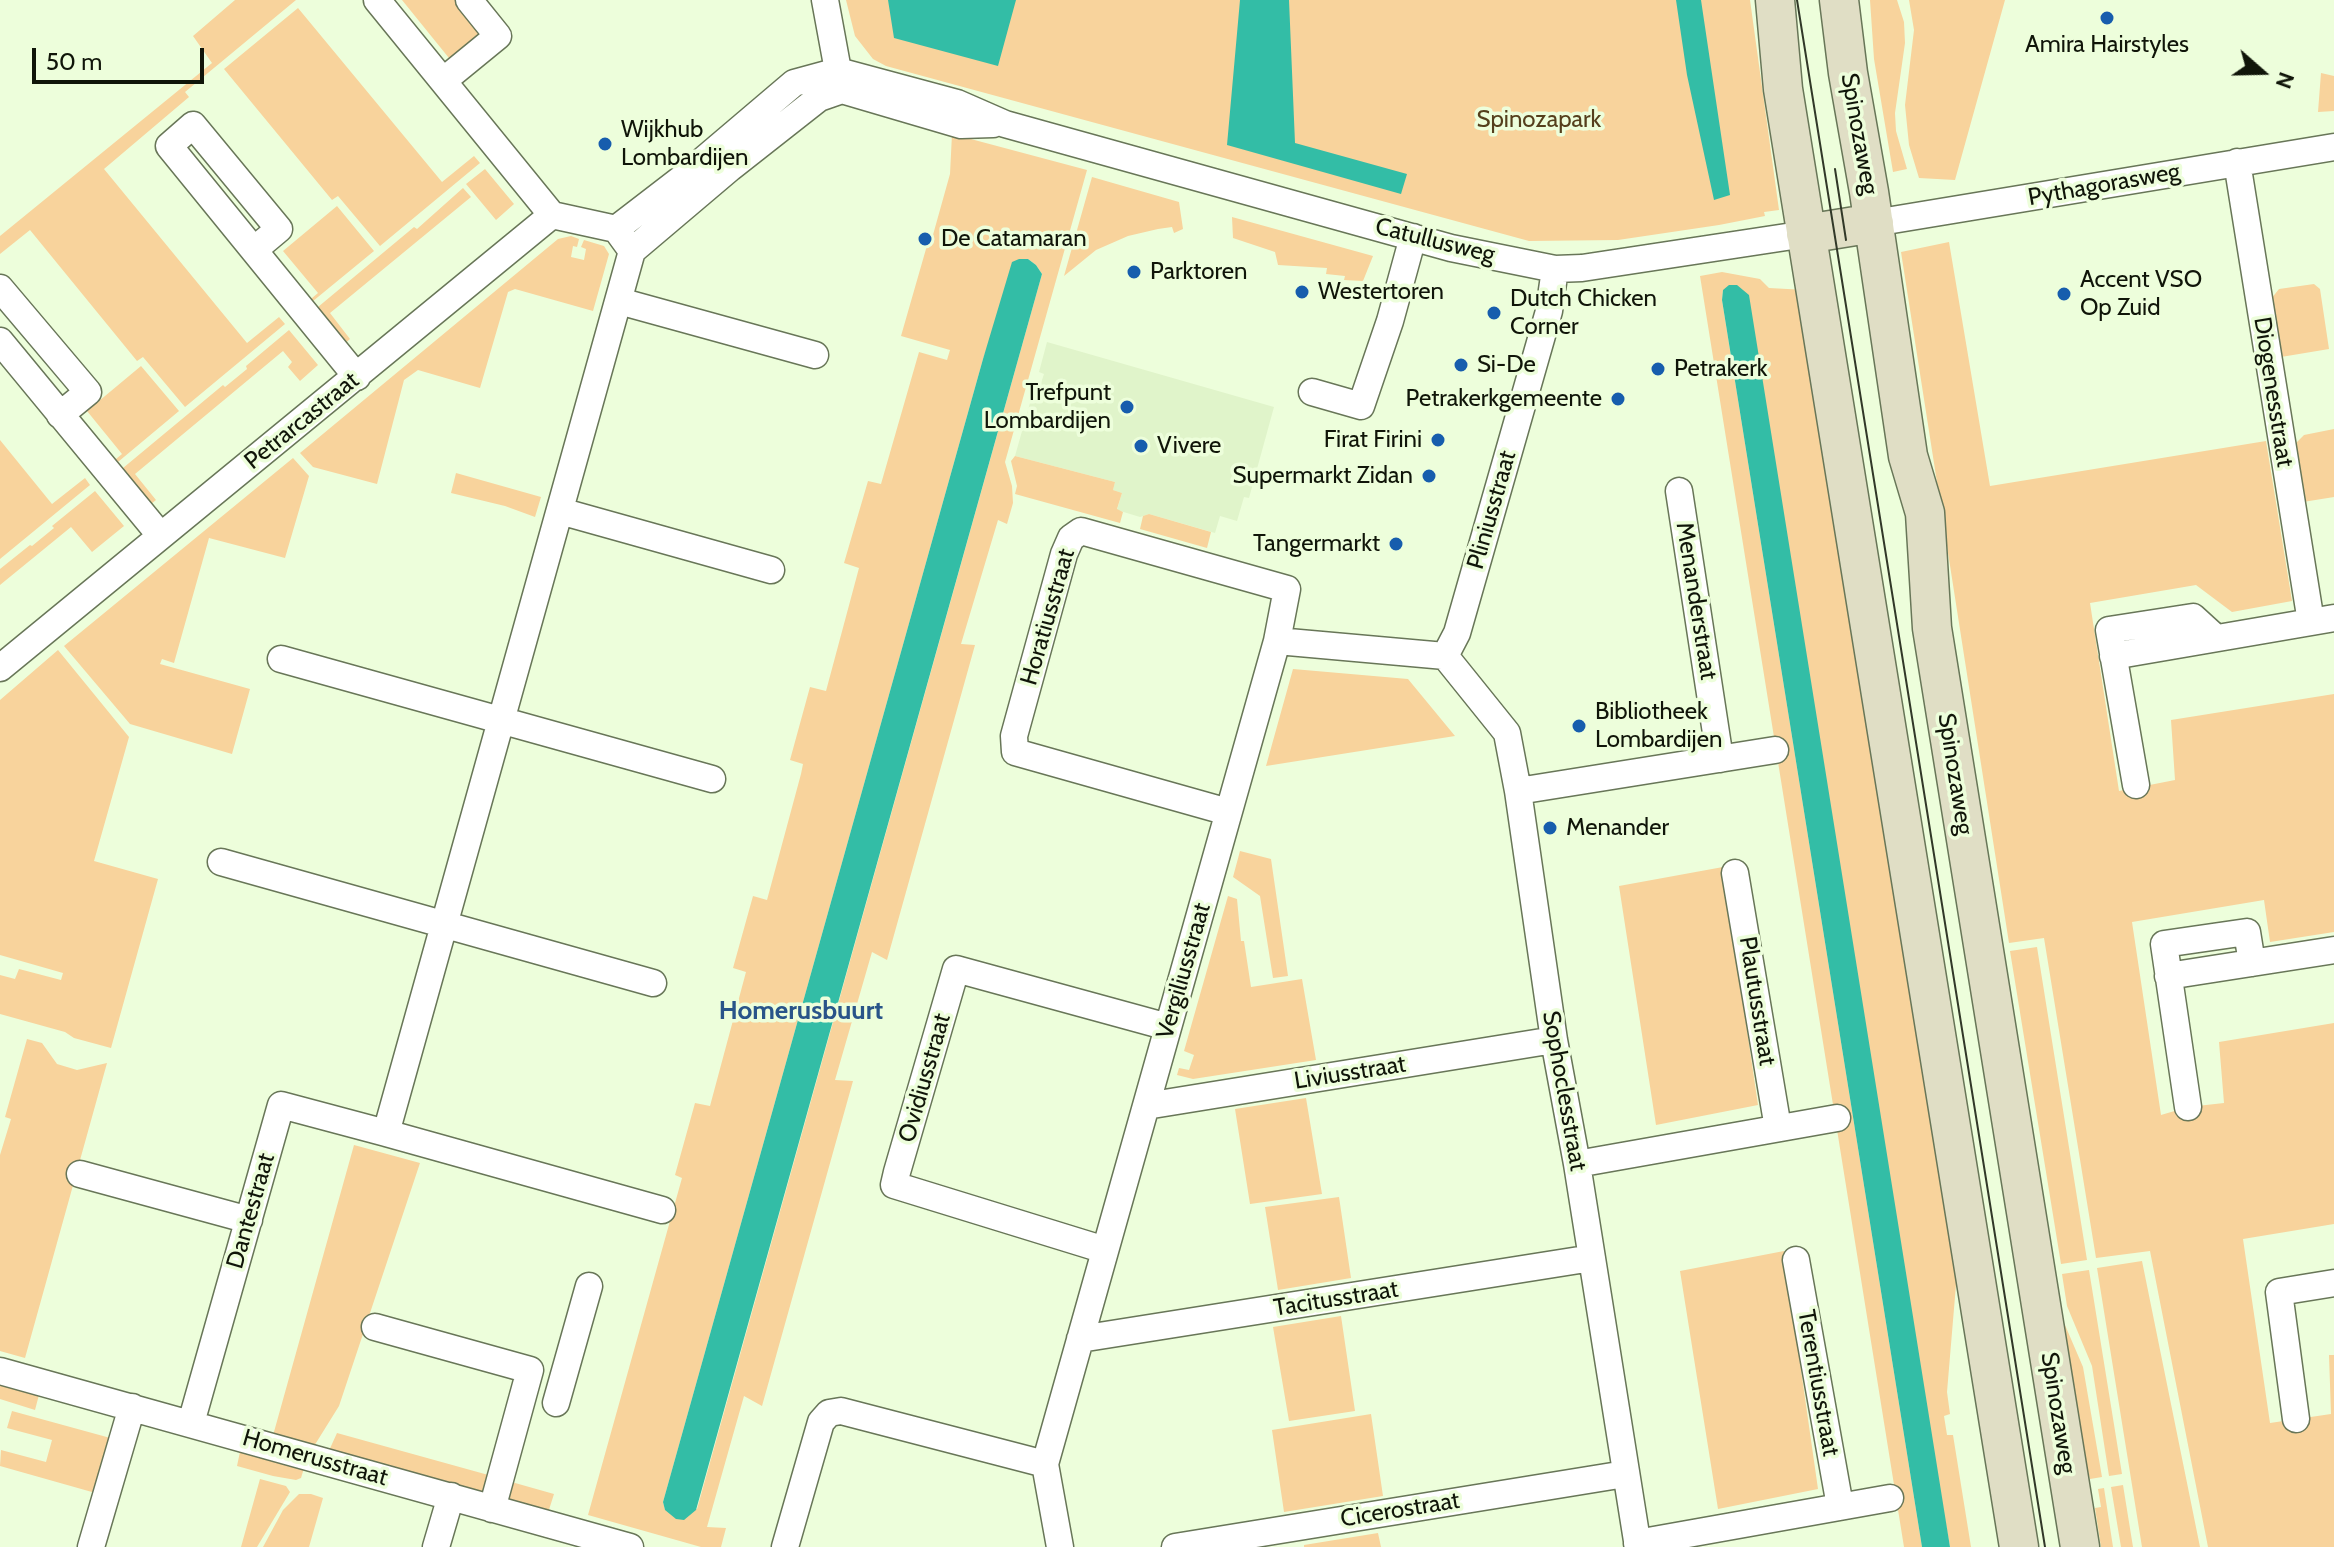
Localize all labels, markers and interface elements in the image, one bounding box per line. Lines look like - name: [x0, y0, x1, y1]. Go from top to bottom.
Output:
- marker: Amira Hairstyles: [2098, 9, 2116, 27]
- place label: Amira Hairstyles: [2025, 31, 2189, 59]
- scale bar: [36, 32, 208, 82]
- north arrow: [2222, 32, 2302, 112]
- text: 50 m: [46, 47, 102, 76]
- text: N: [2270, 68, 2300, 92]
- street label: Spinozaweg: [1834, 71, 1884, 197]
- park label: Spinozapark: [1477, 106, 1601, 134]
- place label: Wijkhub Lombardijen: [621, 116, 748, 172]
- marker: Wijkhub Lombardijen: [596, 135, 614, 153]
- street label: Pythagorasweg: [2026, 157, 2182, 213]
- street label: Catullusweg: [1372, 212, 1498, 270]
- place label: De Catamaran: [941, 225, 1087, 253]
- marker: De Catamaran: [916, 230, 934, 248]
- place label: Parktoren: [1150, 258, 1247, 286]
- marker: Parktoren: [1125, 263, 1143, 281]
- place label: Accent VSO Op Zuid: [2080, 266, 2202, 322]
- place label: Westertoren: [1318, 278, 1444, 306]
- marker: Westertoren: [1293, 283, 1311, 301]
- place label: Dutch Chicken Corner: [1510, 285, 1657, 341]
- marker: Accent VSO Op Zuid: [2055, 285, 2073, 303]
- marker: Dutch Chicken Corner: [1485, 304, 1503, 322]
- street label: Diogenesstraat: [2247, 315, 2299, 469]
- place label: Si-De: [1477, 351, 1536, 379]
- place label: Petrakerk: [1674, 355, 1768, 383]
- marker: Si-De: [1452, 356, 1470, 374]
- marker: Petrakerk: [1649, 360, 1667, 378]
- street label: Petrarcastraat: [239, 366, 365, 476]
- place label: Trefpunt Lombardijen: [984, 379, 1111, 435]
- place label: Petrakerkgemeente: [1405, 385, 1602, 413]
- marker: Petrakerkgemeente: [1609, 390, 1627, 408]
- marker: Trefpunt Lombardijen: [1118, 398, 1136, 416]
- place label: Firat Firini: [1324, 426, 1422, 454]
- marker: Firat Firini: [1429, 431, 1447, 449]
- place label: Vivere: [1157, 432, 1221, 460]
- marker: Vivere: [1132, 437, 1150, 455]
- street label: Pliniusstraat: [1461, 448, 1523, 572]
- place label: Supermarkt Zidan: [1233, 462, 1413, 490]
- marker: Supermarkt Zidan: [1420, 467, 1438, 485]
- street label: Menanderstraat: [1669, 520, 1723, 682]
- place label: Tangermarkt: [1253, 530, 1380, 558]
- marker: Tangermarkt: [1387, 535, 1405, 553]
- street label: Horatiusstraat: [1015, 545, 1081, 689]
- place label: Bibliotheek Lombardijen: [1595, 698, 1722, 754]
- street label: Spinozaweg: [1931, 711, 1979, 837]
- marker: Bibliotheek Lombardijen: [1570, 717, 1588, 735]
- place label: Menander: [1566, 814, 1669, 842]
- marker: Menander: [1541, 819, 1559, 837]
- street label: Vergiliusstraat: [1151, 900, 1217, 1042]
- street label: Plautusstraat: [1733, 934, 1781, 1068]
- district label: Homerusbuurt: [719, 995, 883, 1027]
- street label: Sophoclesstraat: [1536, 1009, 1592, 1173]
- street label: Ovidiusstraat: [893, 1010, 957, 1146]
- street label: Liviusstraat: [1292, 1050, 1408, 1096]
- street label: Dantestraat: [221, 1150, 281, 1272]
- street label: Tacitusstraat: [1272, 1275, 1400, 1323]
- street label: Terentiusstraat: [1791, 1308, 1845, 1458]
- street label: Spinozaweg: [2034, 1350, 2082, 1476]
- street label: Homerusstraat: [239, 1424, 391, 1492]
- street label: Cicerostraat: [1338, 1486, 1462, 1534]

